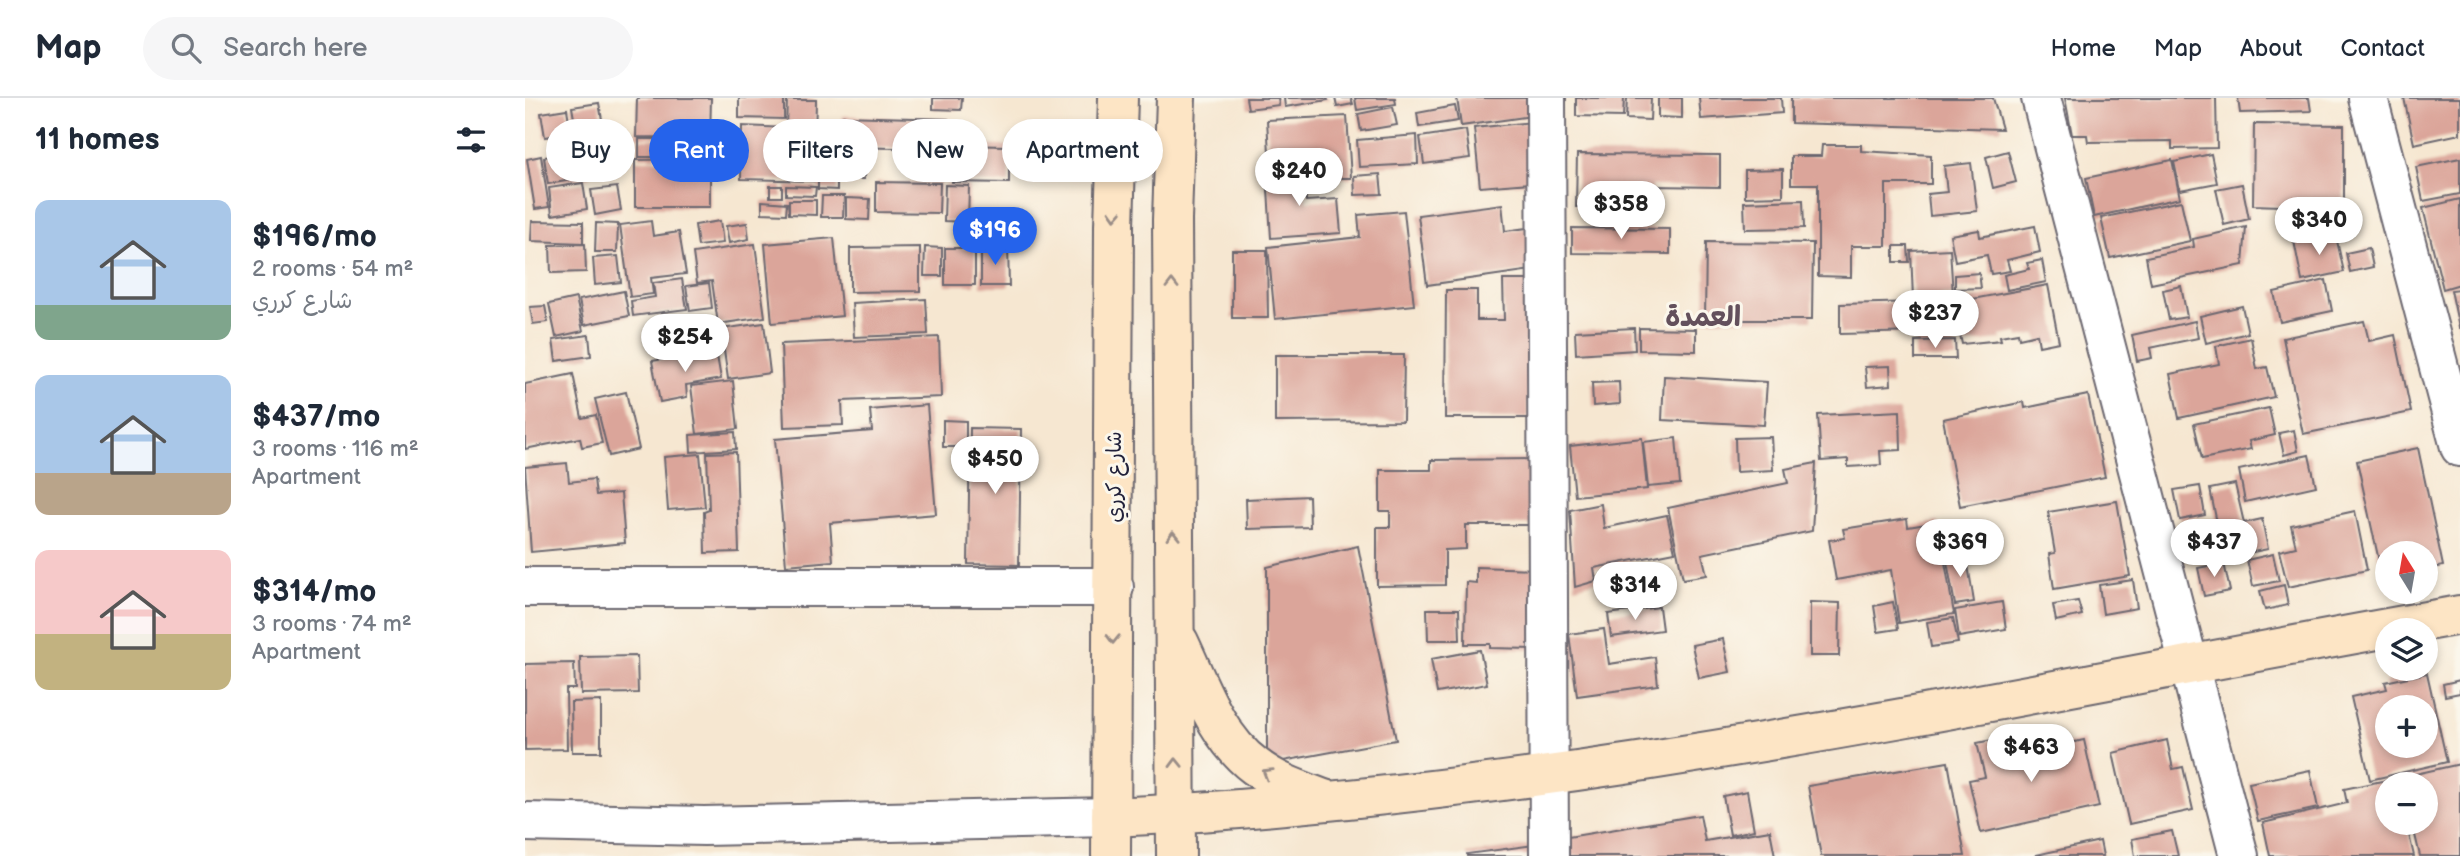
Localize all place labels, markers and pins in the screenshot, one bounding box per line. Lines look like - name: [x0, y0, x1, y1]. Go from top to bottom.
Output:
- pin: $240: [1258, 148, 1340, 208]
- pin: $358: [1580, 181, 1662, 241]
- pin: $340: [2278, 198, 2360, 257]
- pin: $196: [954, 208, 1036, 267]
- pin: $237: [1894, 290, 1976, 350]
- pin: $254: [644, 314, 726, 374]
- pin: $450: [954, 436, 1036, 496]
- pin: $369: [1919, 519, 2001, 579]
- pin: $437: [2173, 519, 2255, 579]
- pin: $314: [1594, 562, 1676, 622]
- pin: $463: [1990, 724, 2072, 784]

